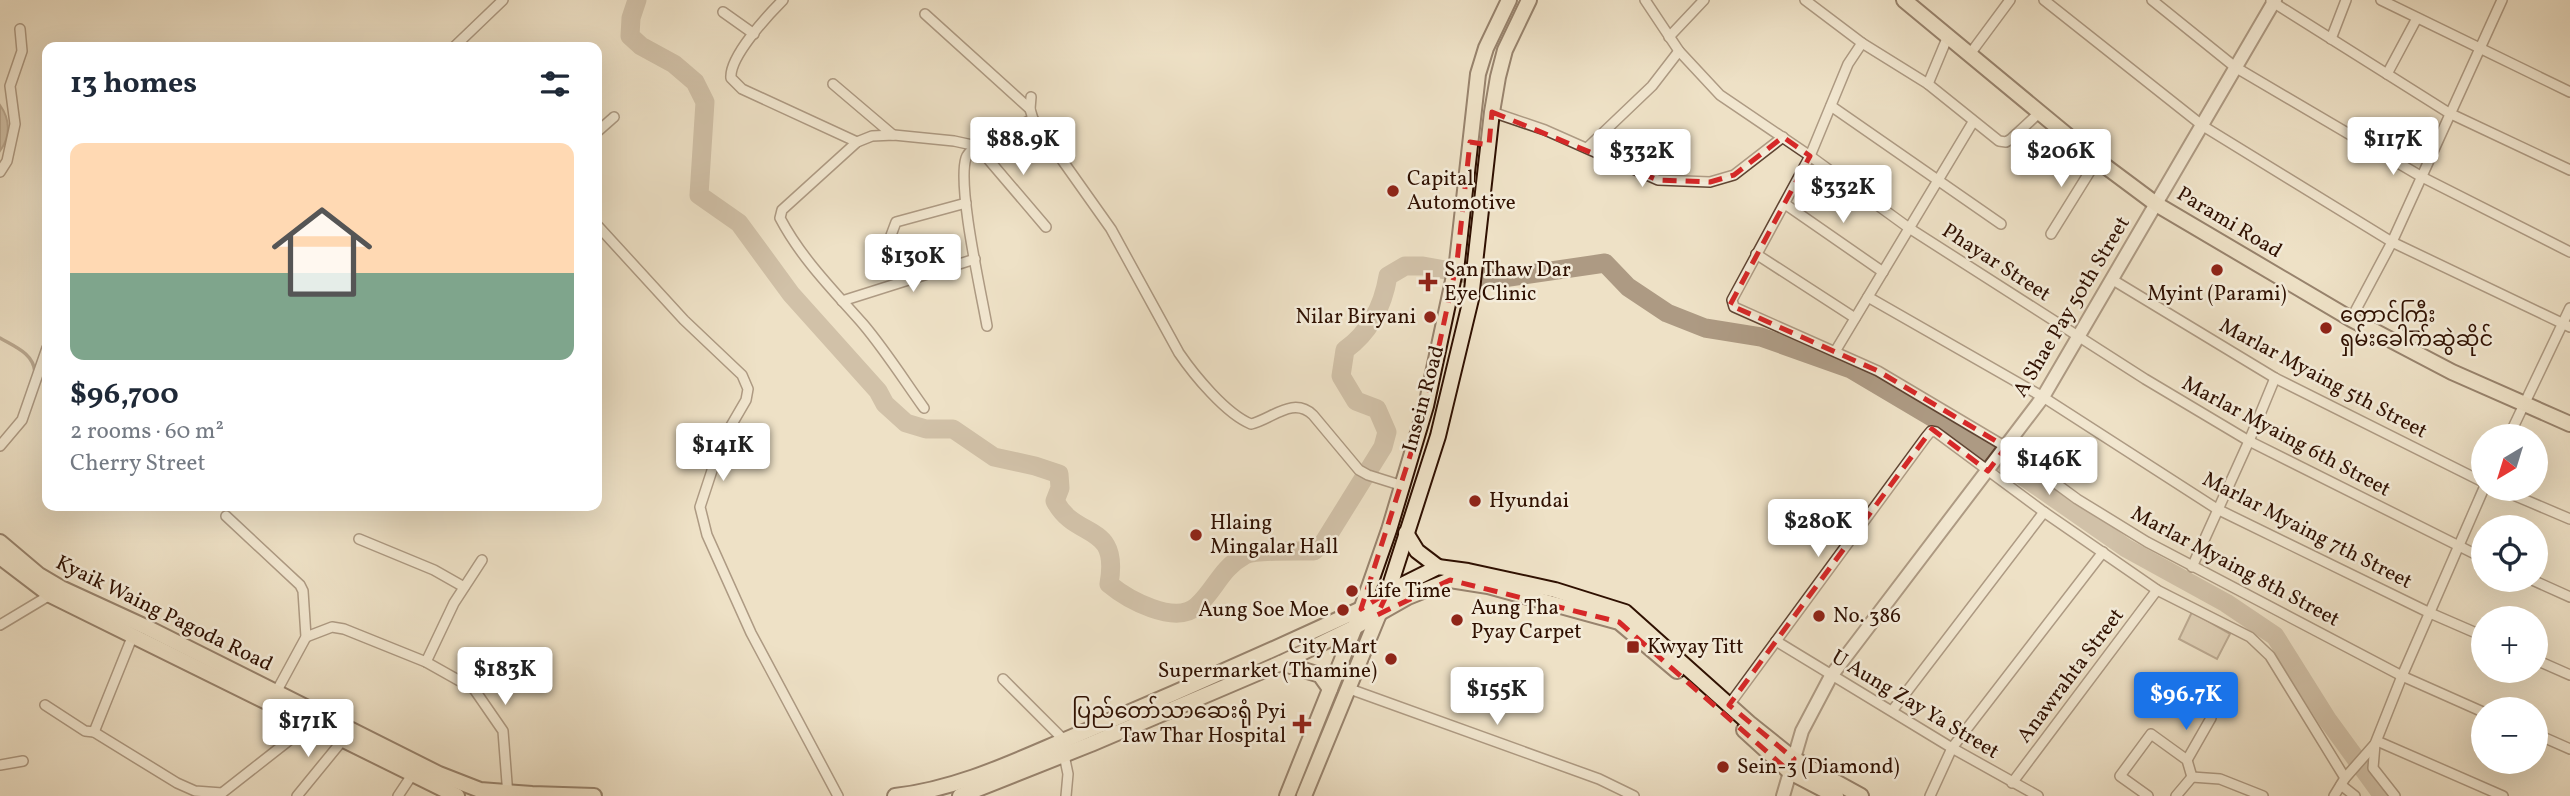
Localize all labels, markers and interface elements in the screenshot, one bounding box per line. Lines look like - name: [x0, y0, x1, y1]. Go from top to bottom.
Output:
- text: 13 homes: [70, 63, 197, 105]
- icon: filters: [536, 65, 574, 103]
- pin: $88.9K: [966, 118, 1080, 177]
- pin: $117K: [2344, 118, 2442, 177]
- text: $88.9K: [986, 124, 1060, 156]
- text: $117K: [2364, 124, 2422, 156]
- pin: $332K: [1593, 130, 1691, 189]
- pin: $206K: [2012, 130, 2110, 189]
- text: $332K: [1610, 136, 1674, 168]
- text: $206K: [2027, 136, 2095, 168]
- place label: Capital Automotive: [1407, 165, 1516, 218]
- pin: $332K: [1794, 166, 1892, 225]
- text: $332K: [1811, 172, 1875, 204]
- street label: Parami Road: [2171, 180, 2287, 266]
- marker: Capital Automotive: [1385, 183, 1401, 199]
- icon: home: [259, 189, 385, 315]
- street label: A Shae Pay 50th Street: [2006, 211, 2138, 403]
- street label: Phayar Street: [1936, 217, 2056, 309]
- pin: $130K: [864, 234, 962, 294]
- text: $130K: [881, 241, 945, 273]
- place label: San Thaw Dar Eye Clinic: [1444, 256, 1571, 309]
- marker: Myint (Parami): [2209, 262, 2225, 278]
- marker: San Thaw Dar Eye Clinic: [1418, 272, 1438, 292]
- place label: Myint (Parami): [2147, 280, 2287, 309]
- place label: တောင်ကြီး ရှမ်းခေါက်ဆွဲဆိုင်: [2340, 299, 2493, 356]
- place label: Nilar Biryani: [1295, 303, 1416, 332]
- marker: Nilar Biryani: [1422, 309, 1438, 325]
- street label: Marlar Myaing 5th Street: [2214, 312, 2432, 446]
- marker: တောင်ကြီး ရှမ်းခေါက်ဆွဲဆိုင်: [2318, 320, 2334, 336]
- street label: Insein Road: [1396, 342, 1452, 456]
- street label: Marlar Myaing 6th Street: [2177, 370, 2395, 504]
- text: $96,700: [70, 374, 179, 416]
- text: 2 rooms · 60 m²: [70, 416, 224, 448]
- pin: $141K: [674, 424, 772, 483]
- north arrow: [2471, 424, 2548, 500]
- map controls: [2471, 424, 2548, 774]
- text: $141K: [692, 430, 754, 462]
- pin: $146K: [2000, 438, 2098, 497]
- text: $146K: [2016, 444, 2082, 476]
- text: Cherry Street: [70, 448, 206, 480]
- street label: Marlar Myaing 7th Street: [2197, 465, 2417, 597]
- place label: Hyundai: [1489, 487, 1569, 516]
- marker: Hyundai: [1467, 493, 1483, 509]
- pin: $280K: [1769, 500, 1867, 559]
- street label: Marlar Myaing 8th Street: [2126, 500, 2344, 634]
- text: $280K: [1784, 506, 1852, 538]
- place label: Hlaing Mingalar Hall: [1210, 509, 1338, 562]
- button: locate: [2471, 515, 2548, 592]
- marker: Hlaing Mingalar Hall: [1188, 527, 1204, 543]
- street label: Kyaik Waing Pagoda Road: [51, 549, 277, 679]
- place label: Life Time: [1366, 577, 1451, 606]
- marker: Life Time: [1344, 583, 1360, 599]
- place label: Aung Tha Pyay Carpet: [1471, 594, 1582, 647]
- place label: Aung Soe Moe: [1198, 596, 1329, 625]
- marker: Aung Soe Moe: [1335, 602, 1351, 618]
- place label: No. 386: [1833, 602, 1901, 631]
- street label: Anawrahta Street: [2011, 602, 2131, 750]
- button: +: [2471, 606, 2548, 683]
- marker: No. 386: [1811, 608, 1827, 624]
- marker: Aung Tha Pyay Carpet: [1449, 612, 1465, 628]
- place label: City Mart Supermarket (Thamine): [1158, 633, 1377, 686]
- place label: Kwyay Titt: [1647, 633, 1744, 662]
- marker: Kwyay Titt: [1625, 639, 1641, 655]
- street label: U Aung Zay Ya Street: [1826, 643, 2004, 767]
- pin: $183K: [456, 648, 554, 707]
- marker: City Mart Supermarket (Thamine): [1383, 651, 1399, 667]
- text: $183K: [474, 654, 537, 686]
- pin: $155K: [1448, 668, 1546, 727]
- pin: $96.7K: [2129, 672, 2243, 732]
- text: $155K: [1467, 674, 1527, 706]
- text: $96.7K: [2150, 679, 2222, 711]
- place label: ပြည်တော်သာဆေးရုံ Pyi Taw Thar Hospital: [1072, 695, 1286, 751]
- button: −: [2471, 697, 2548, 774]
- pin: $171K: [259, 700, 357, 759]
- text: $171K: [279, 706, 337, 738]
- marker: ပြည်တော်သာဆေးရုံ Pyi Taw Thar Hospital: [1292, 714, 1312, 734]
- place label: Sein-3 (Diamond): [1737, 753, 1900, 782]
- marker: Sein-3 (Diamond): [1715, 759, 1731, 775]

